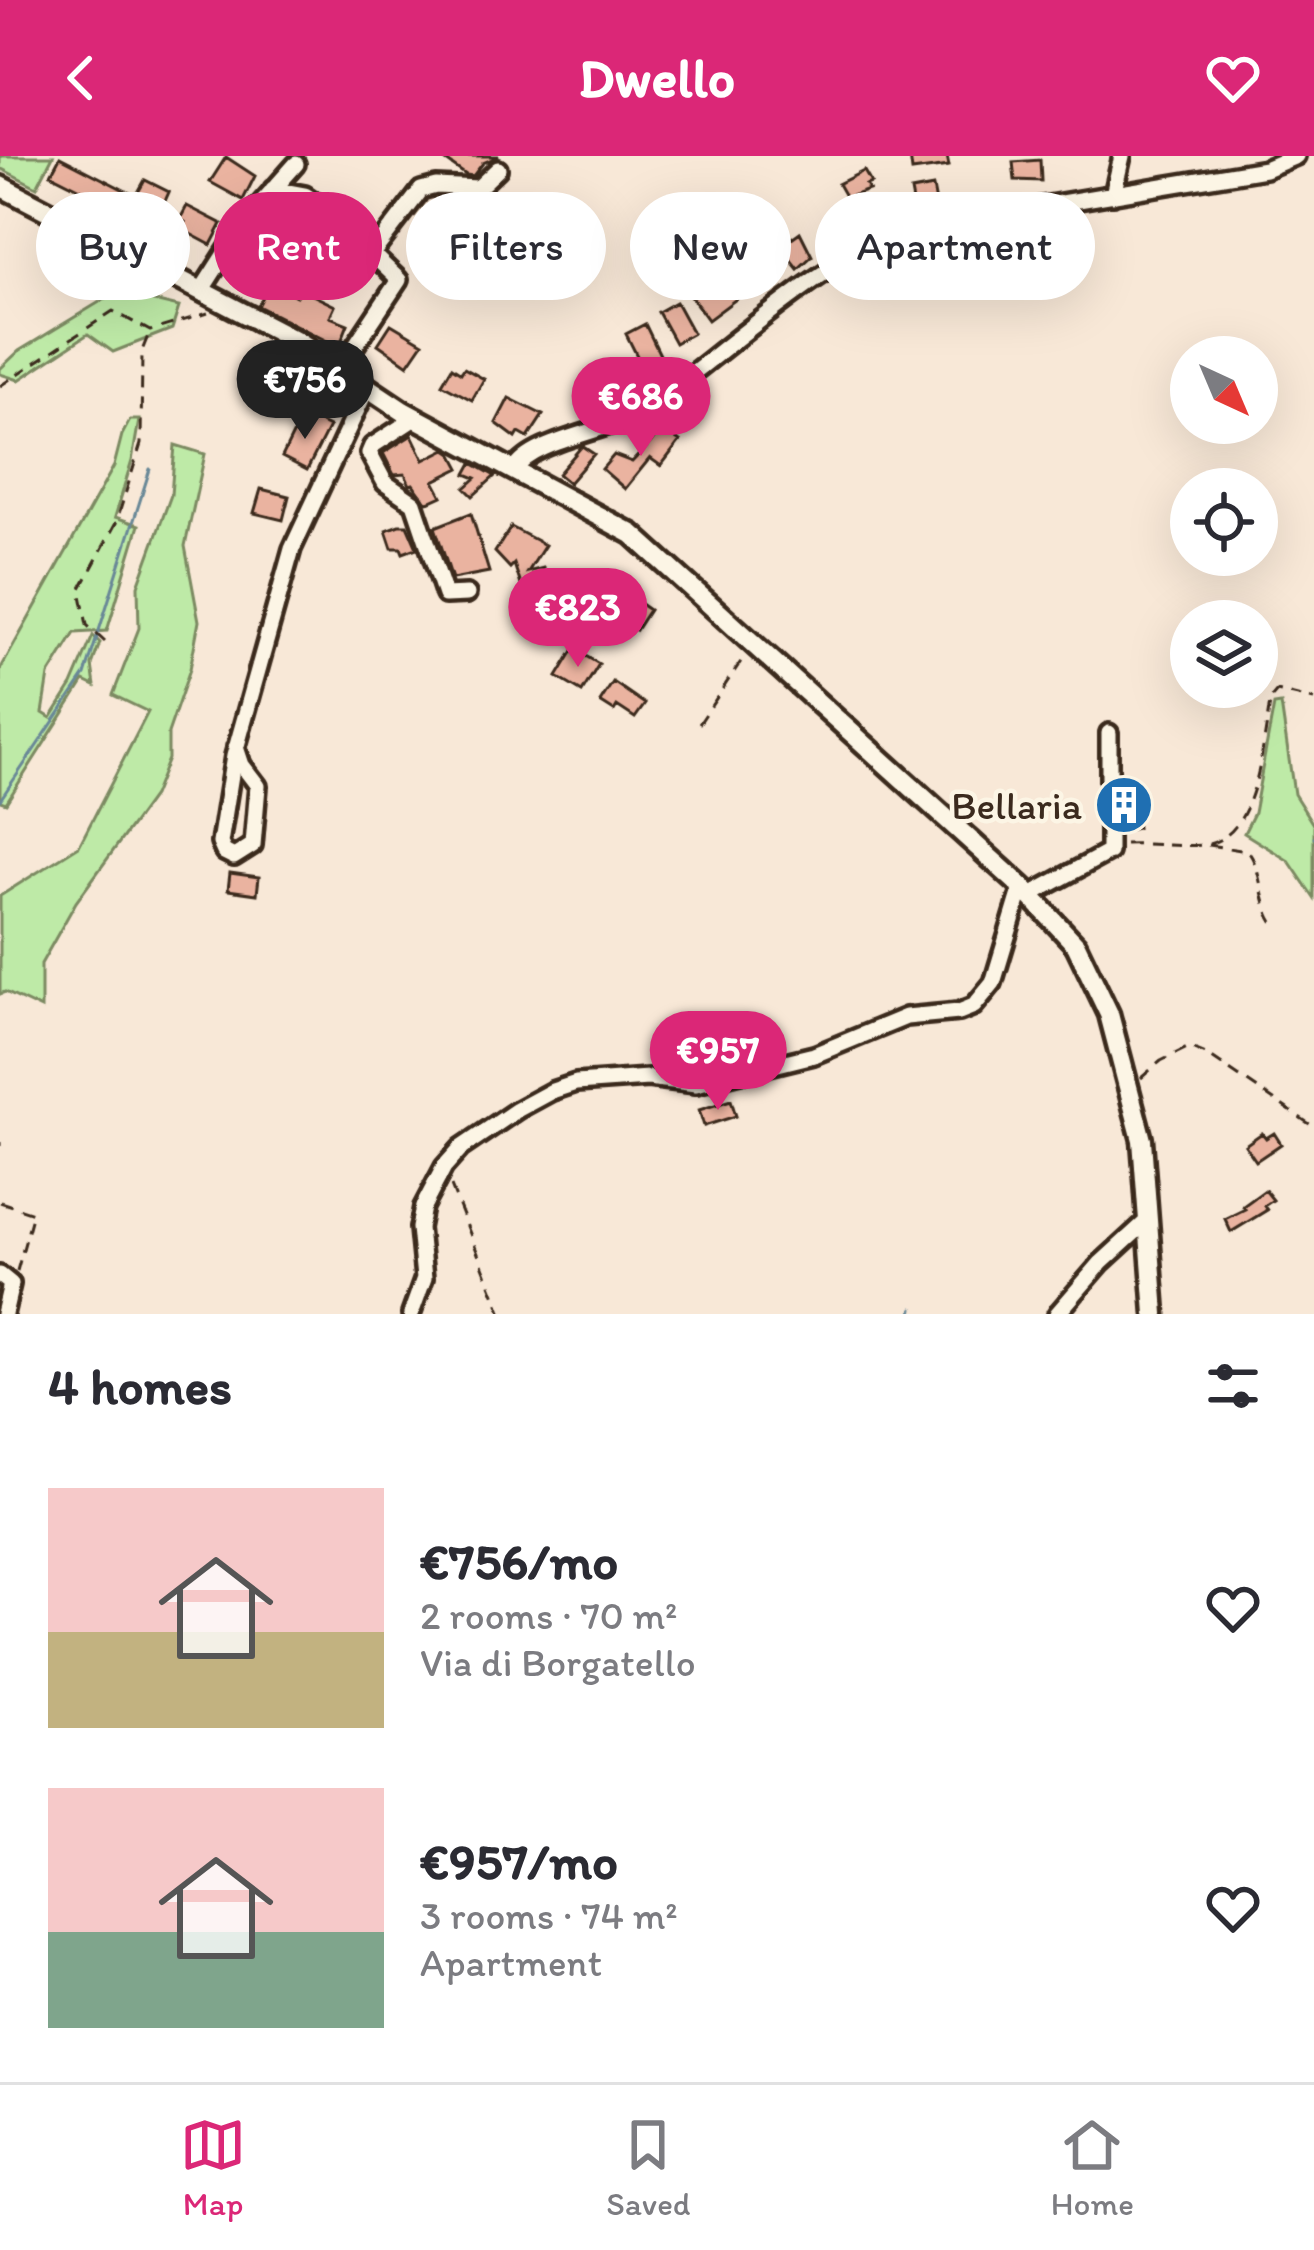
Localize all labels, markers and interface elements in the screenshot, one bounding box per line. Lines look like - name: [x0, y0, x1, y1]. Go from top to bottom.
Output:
- icon: back: [48, 45, 114, 111]
- icon: heart: [1200, 45, 1266, 111]
- text: Dwello: [579, 46, 735, 111]
- chip: Buy: [36, 192, 190, 300]
- chip: Rent: [214, 192, 382, 300]
- chip: Filters: [406, 192, 606, 300]
- chip: New: [630, 192, 791, 300]
- chip: Apartment: [815, 192, 1095, 300]
- north arrow: [1170, 336, 1278, 444]
- map controls: [1170, 336, 1278, 708]
- pin: €756: [234, 340, 376, 442]
- text: €756: [264, 355, 346, 402]
- pin: €686: [570, 357, 712, 459]
- text: €686: [599, 372, 683, 419]
- button: locate: [1170, 468, 1278, 576]
- pin: €823: [507, 568, 649, 670]
- text: €823: [535, 583, 621, 630]
- button: layers: [1170, 600, 1278, 708]
- building icon: Bellaria: [1093, 774, 1155, 836]
- place label: Bellaria: [951, 782, 1082, 829]
- pin: €957: [647, 1011, 789, 1113]
- text: €957: [677, 1026, 759, 1073]
- icon: filters: [1200, 1353, 1266, 1419]
- text: 4 homes: [48, 1356, 232, 1417]
- text: €756/mo: [420, 1531, 618, 1592]
- icon: home: [144, 1536, 288, 1680]
- icon: heart: [1200, 1575, 1266, 1641]
- text: 2 rooms · 70 m²: [420, 1592, 678, 1639]
- text: Via di Borgatello: [420, 1639, 696, 1686]
- text: €957/mo: [420, 1831, 618, 1892]
- icon: home: [144, 1836, 288, 1980]
- icon: heart: [1200, 1875, 1266, 1941]
- text: 3 rooms · 74 m²: [420, 1892, 678, 1939]
- text: Apartment: [420, 1939, 602, 1986]
- tab: Map: [180, 2112, 246, 2223]
- tab: Saved: [606, 2112, 690, 2223]
- tab: Home: [1051, 2112, 1134, 2223]

